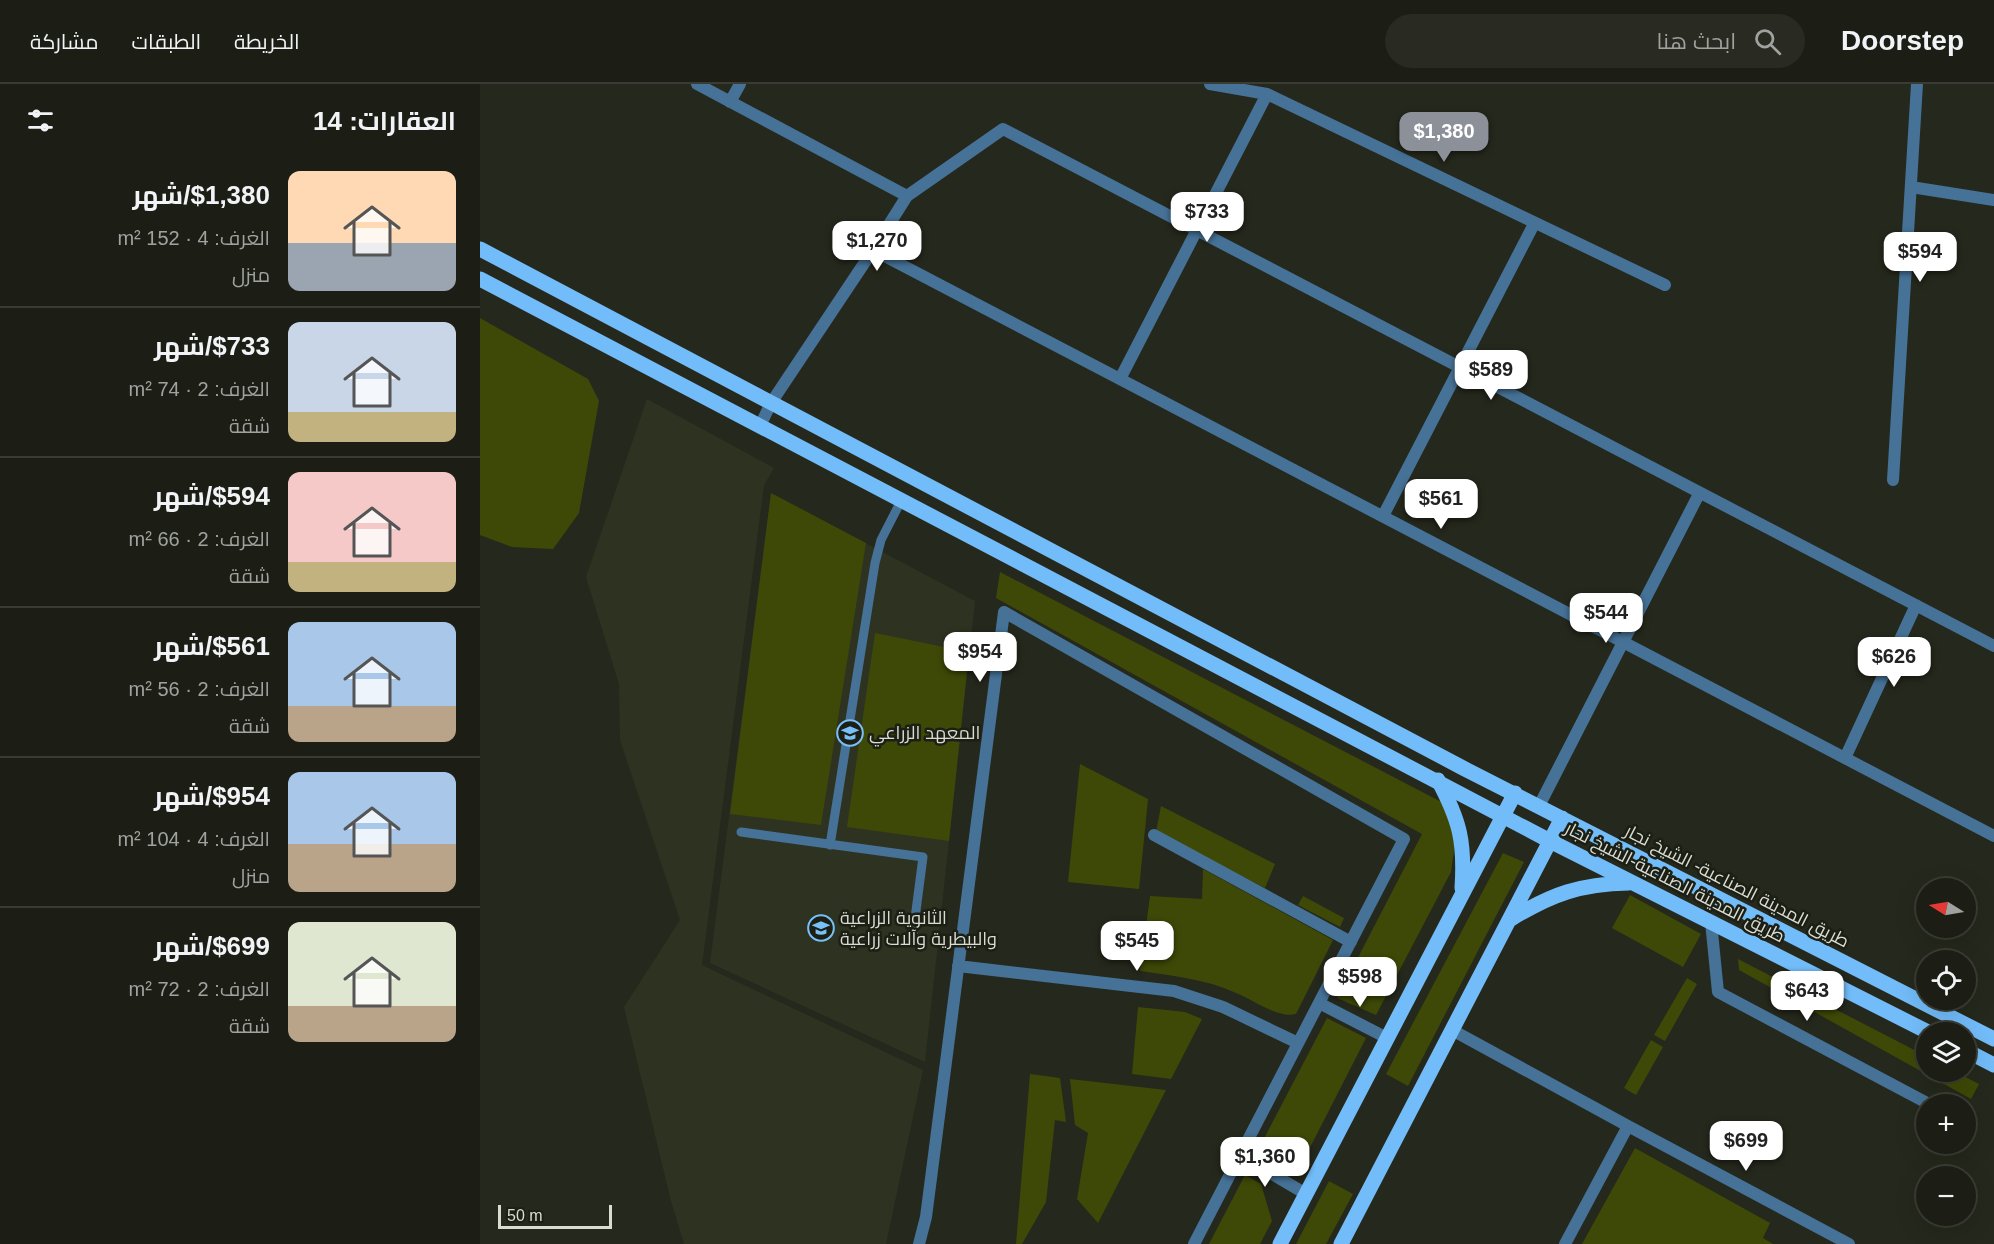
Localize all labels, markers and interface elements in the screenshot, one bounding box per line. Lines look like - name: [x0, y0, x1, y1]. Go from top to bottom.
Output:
- search box: [1385, 14, 1805, 68]
- icon: search: [1751, 25, 1784, 58]
- text: Doorstep: [1841, 25, 1964, 56]
- text: ابحث هنا: [1656, 29, 1736, 54]
- text: مشاركة: [30, 30, 99, 53]
- text: الطبقات: [132, 30, 201, 53]
- text: الخريطة: [234, 30, 300, 53]
- icon: filters: [24, 104, 57, 137]
- text: العقارات: 14: [313, 106, 456, 136]
- pin: $1,380: [1395, 112, 1493, 163]
- text: $1,380: [1413, 120, 1475, 142]
- text: $1,380/شهر: [132, 180, 270, 210]
- pin: $733: [1171, 192, 1243, 243]
- icon: home: [336, 195, 408, 267]
- text: $733: [1185, 200, 1229, 222]
- pin: $1,270: [828, 221, 926, 272]
- text: الغرف: 4 · 152 m²: [117, 227, 270, 249]
- text: $1,270: [846, 229, 908, 251]
- pin: $594: [1884, 232, 1956, 283]
- text: $594: [1898, 240, 1942, 262]
- text: منزل: [232, 264, 270, 286]
- text: $733/شهر: [154, 331, 270, 361]
- icon: home: [336, 346, 408, 418]
- pin: $589: [1455, 350, 1527, 401]
- text: $589: [1469, 358, 1513, 380]
- text: الغرف: 2 · 74 m²: [129, 378, 270, 400]
- text: شقة: [229, 415, 270, 437]
- pin: $561: [1405, 479, 1477, 530]
- text: $594/شهر: [154, 481, 270, 511]
- text: $561: [1419, 487, 1463, 509]
- icon: home: [336, 496, 408, 568]
- text: الغرف: 2 · 66 m²: [129, 528, 270, 550]
- text: شقة: [229, 565, 270, 587]
- pin: $544: [1570, 593, 1642, 644]
- text: $544: [1584, 601, 1628, 623]
- text: $561/شهر: [154, 631, 270, 661]
- pin: $954: [944, 632, 1016, 683]
- pin: $626: [1858, 637, 1930, 688]
- text: $954: [958, 640, 1002, 662]
- text: $626: [1872, 645, 1916, 667]
- icon: home: [336, 646, 408, 718]
- text: الغرف: 2 · 56 m²: [129, 678, 270, 700]
- text: شقة: [229, 715, 270, 737]
- school or university icon: المعهد الزراعي: [835, 718, 865, 748]
- place label: المعهد الزراعي: [869, 723, 980, 747]
- text: $954/شهر: [154, 781, 270, 811]
- icon: home: [336, 796, 408, 868]
- street label: طريق المدينة الصناعية-الشيخ نجار: [1560, 817, 1788, 948]
- street label: طريق المدينة الصناعية- الشيخ نجار: [1620, 820, 1852, 953]
- text: الغرف: 4 · 104 m²: [117, 828, 270, 850]
- text: منزل: [232, 865, 270, 887]
- north arrow: [1916, 878, 1976, 938]
- map controls: [1916, 878, 1976, 1226]
- place label: الثانوية الزراعية والبيطرية وآلات زراعية: [840, 908, 997, 950]
- school or university icon: الثانوية الزراعية والبيطرية وآلات زراعية: [806, 913, 836, 943]
- pin: $545: [1101, 921, 1173, 972]
- text: $545: [1115, 929, 1159, 951]
- text: $699/شهر: [154, 931, 270, 961]
- icon: home: [336, 946, 408, 1018]
- button: locate: [1916, 950, 1976, 1010]
- pin: $598: [1324, 957, 1396, 1008]
- text: $598: [1338, 965, 1382, 987]
- pin: $643: [1771, 971, 1843, 1022]
- text: الغرف: 2 · 72 m²: [129, 978, 270, 1000]
- text: $643: [1785, 979, 1829, 1001]
- text: شقة: [229, 1015, 270, 1037]
- button: layers: [1916, 1022, 1976, 1082]
- button: +: [1916, 1094, 1976, 1154]
- pin: $699: [1710, 1121, 1782, 1172]
- text: $699: [1724, 1129, 1768, 1151]
- pin: $1,360: [1216, 1137, 1314, 1188]
- text: $1,360: [1234, 1145, 1296, 1167]
- button: −: [1916, 1166, 1976, 1226]
- scale bar: [498, 1202, 612, 1230]
- text: 50 m: [507, 1207, 543, 1224]

